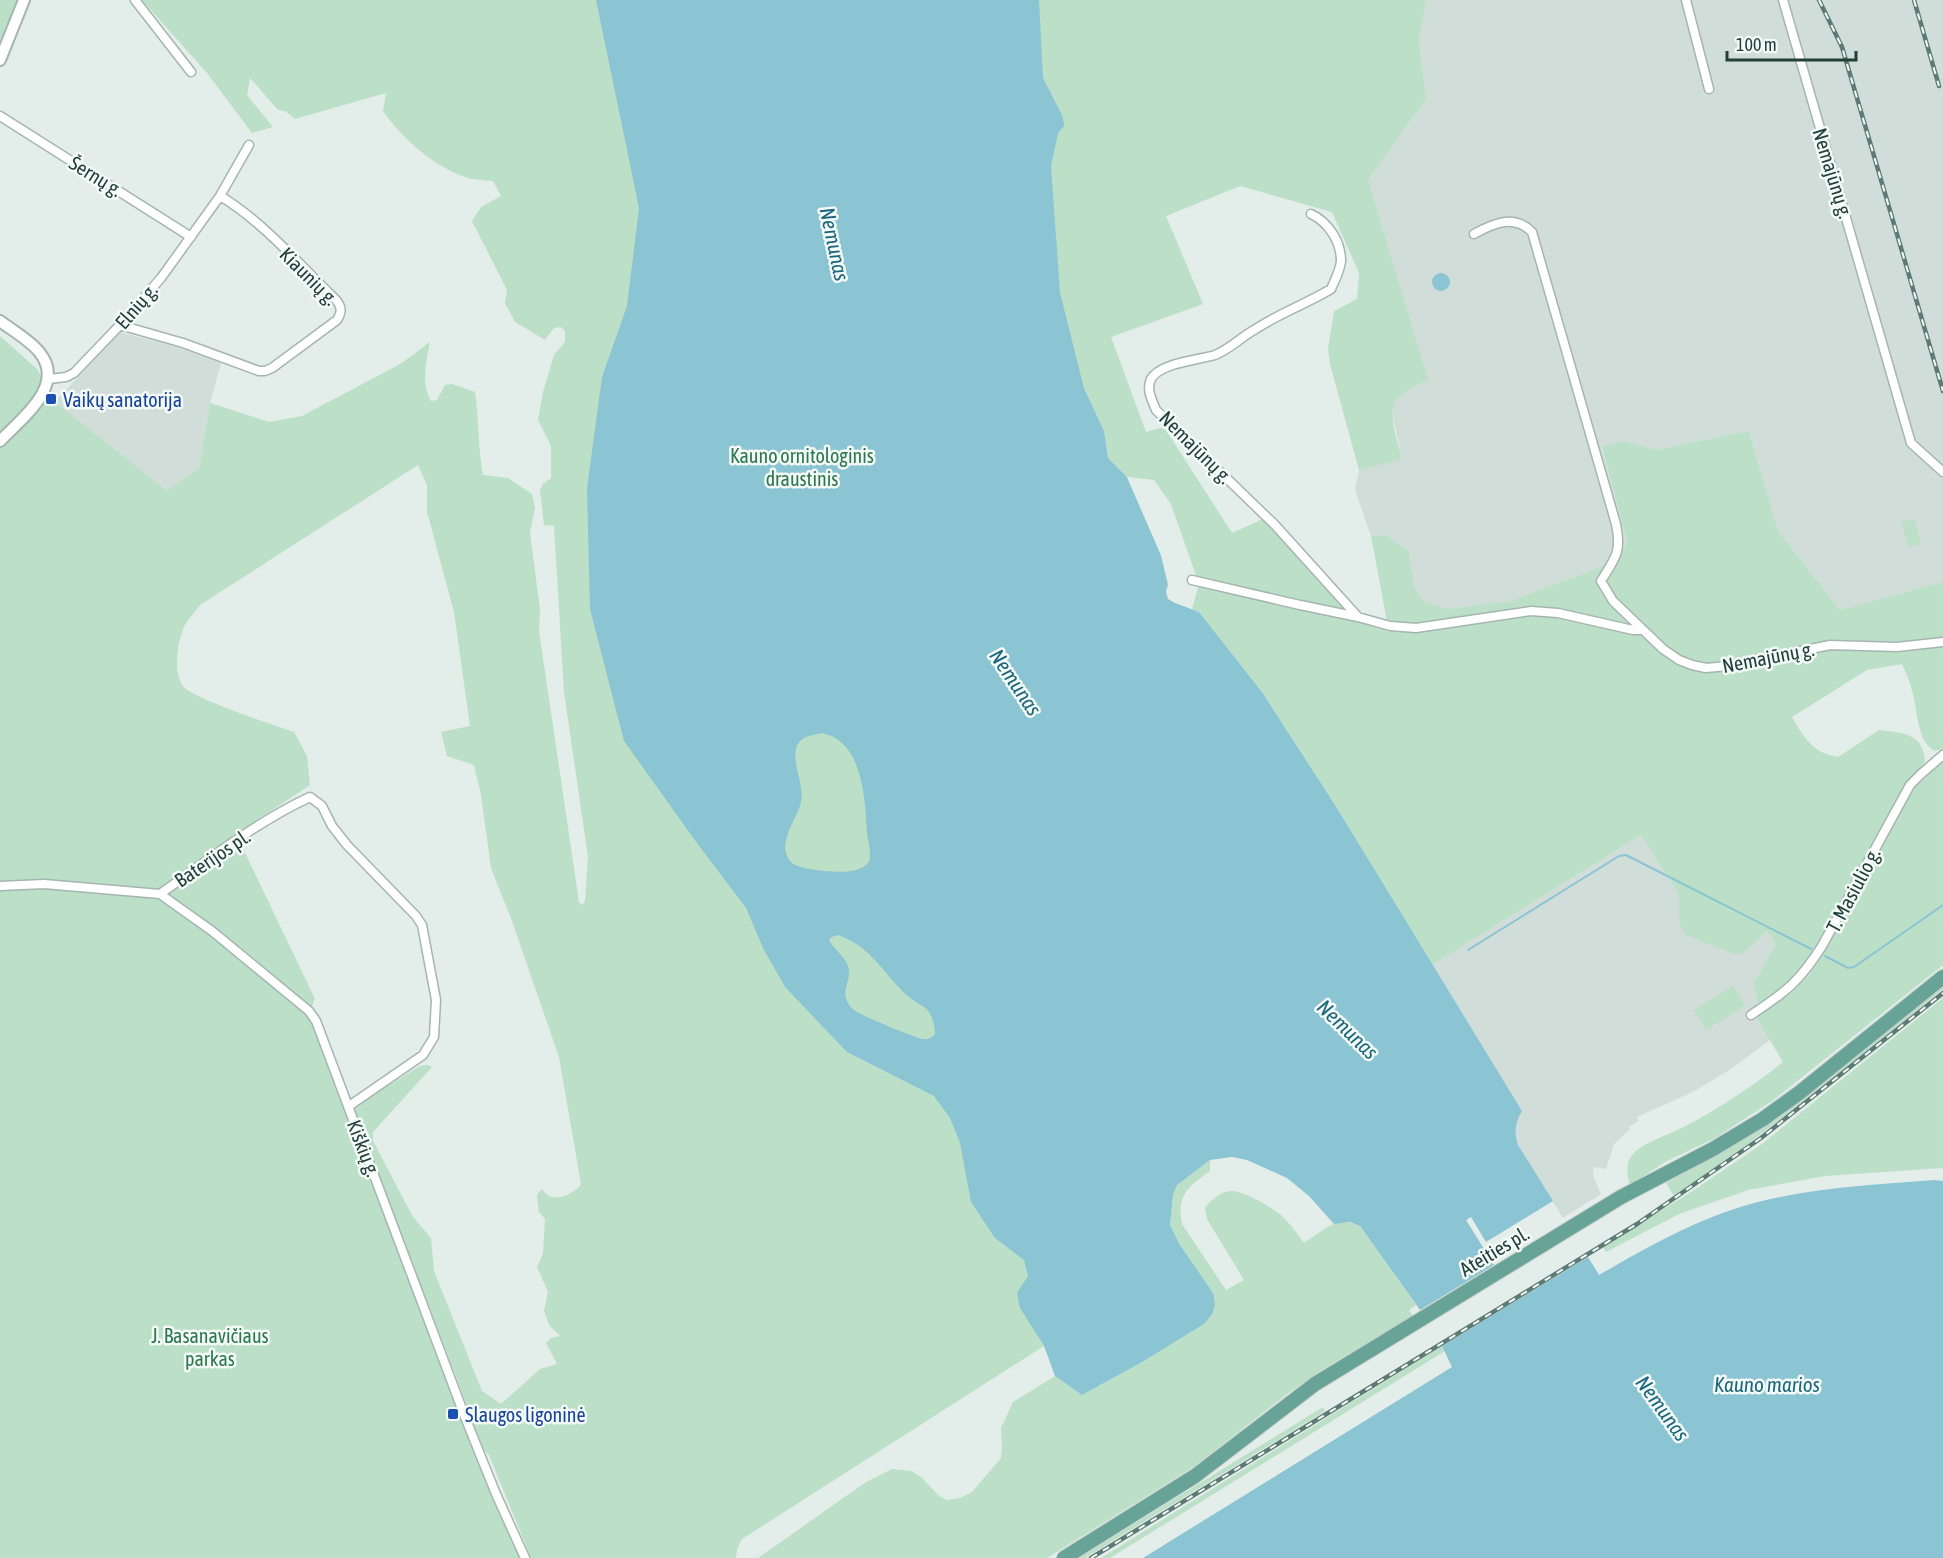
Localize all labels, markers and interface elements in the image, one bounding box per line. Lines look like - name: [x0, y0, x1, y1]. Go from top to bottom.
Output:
- scale bar: [1727, 24, 1856, 62]
- text: 100 m: [1736, 34, 1777, 55]
- street label: Nemajūnų g.: [1808, 125, 1858, 221]
- street label: Šernų g.: [65, 151, 127, 201]
- water label: Nemunas: [816, 205, 854, 283]
- street label: Kiaunių g.: [275, 242, 343, 310]
- street label: Elnių g.: [110, 279, 162, 333]
- place label: Vaikų sanatorija: [63, 388, 182, 411]
- marker: Vaikų sanatorija: [44, 392, 58, 406]
- street label: Nemajūnų g.: [1155, 406, 1237, 488]
- park label: Kauno ornitologinis draustinis: [730, 444, 874, 490]
- street label: Nemajūnų g.: [1720, 637, 1816, 677]
- water label: Nemunas: [985, 644, 1047, 720]
- street label: Baterijos pl.: [170, 824, 254, 892]
- street label: T. Masiulio g.: [1821, 844, 1885, 936]
- water label: Nemunas: [1313, 994, 1383, 1064]
- street label: Kiškių g.: [343, 1116, 385, 1180]
- street label: Ateities pl.: [1455, 1221, 1533, 1281]
- park label: J. Basanavičiaus parkas: [151, 1324, 269, 1370]
- water label: Nemunas: [1631, 1371, 1695, 1445]
- water label: Kauno marios: [1714, 1372, 1820, 1396]
- place label: Slaugos ligoninė: [465, 1403, 586, 1426]
- marker: Slaugos ligoninė: [446, 1407, 460, 1421]

